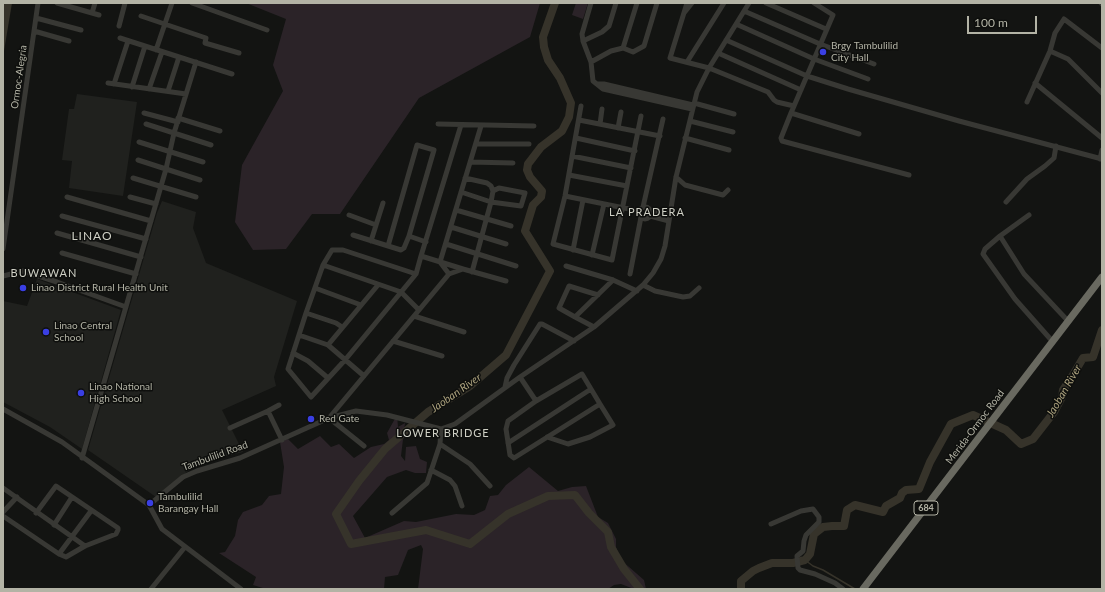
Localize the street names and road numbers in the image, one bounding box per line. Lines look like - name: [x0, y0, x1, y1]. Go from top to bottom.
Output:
- street label: Ormoc-Alegria: [9, 44, 29, 110]
- street label: Merida-Ormoc Road: [943, 388, 1007, 466]
- street label: Tambulilid Road: [181, 439, 249, 473]
- road number: 684: [914, 501, 938, 515]

